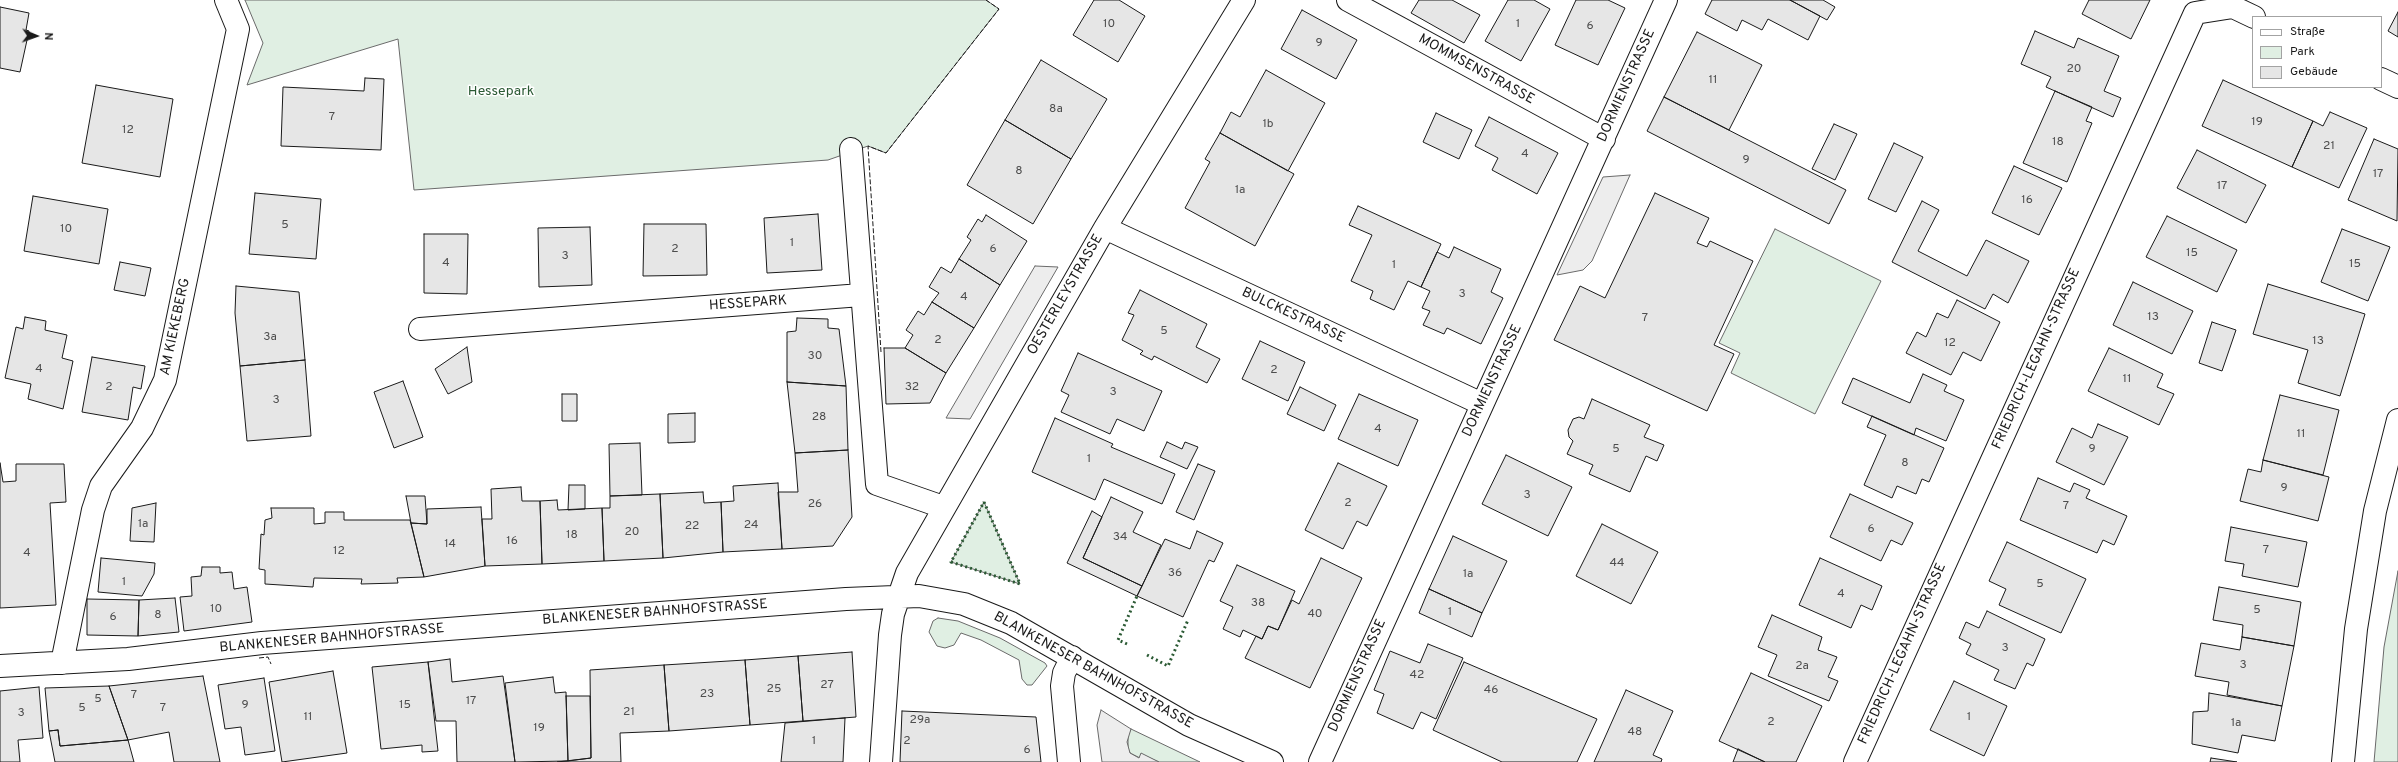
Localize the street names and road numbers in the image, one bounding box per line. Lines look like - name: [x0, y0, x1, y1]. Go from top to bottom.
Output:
- street label: DORMIENSTRASSE: [1595, 27, 1659, 145]
- street label: MOMMSENSTRASSE: [1415, 31, 1537, 109]
- street label: OESTERLEYSTRASSE: [1025, 232, 1107, 358]
- street label: FRIEDRICH-LEGAHN-STRASSE: [1989, 266, 2085, 452]
- street label: AM KIEKEBERG: [157, 277, 195, 377]
- street label: BULCKESTRASSE: [1239, 285, 1347, 347]
- street label: HESSEPARK: [708, 293, 788, 315]
- street label: DORMIENSTRASSE: [1460, 322, 1526, 440]
- street label: FRIEDRICH-LEGAHN-STRASSE: [1855, 561, 1951, 747]
- street label: BLANKENESER BAHNHOFSTRASSE: [542, 597, 768, 629]
- street label: BLANKENESER BAHNHOFSTRASSE: [990, 609, 1196, 733]
- street label: DORMIENSTRASSE: [1326, 617, 1390, 735]
- street label: BLANKENESER BAHNHOFSTRASSE: [219, 621, 445, 657]

